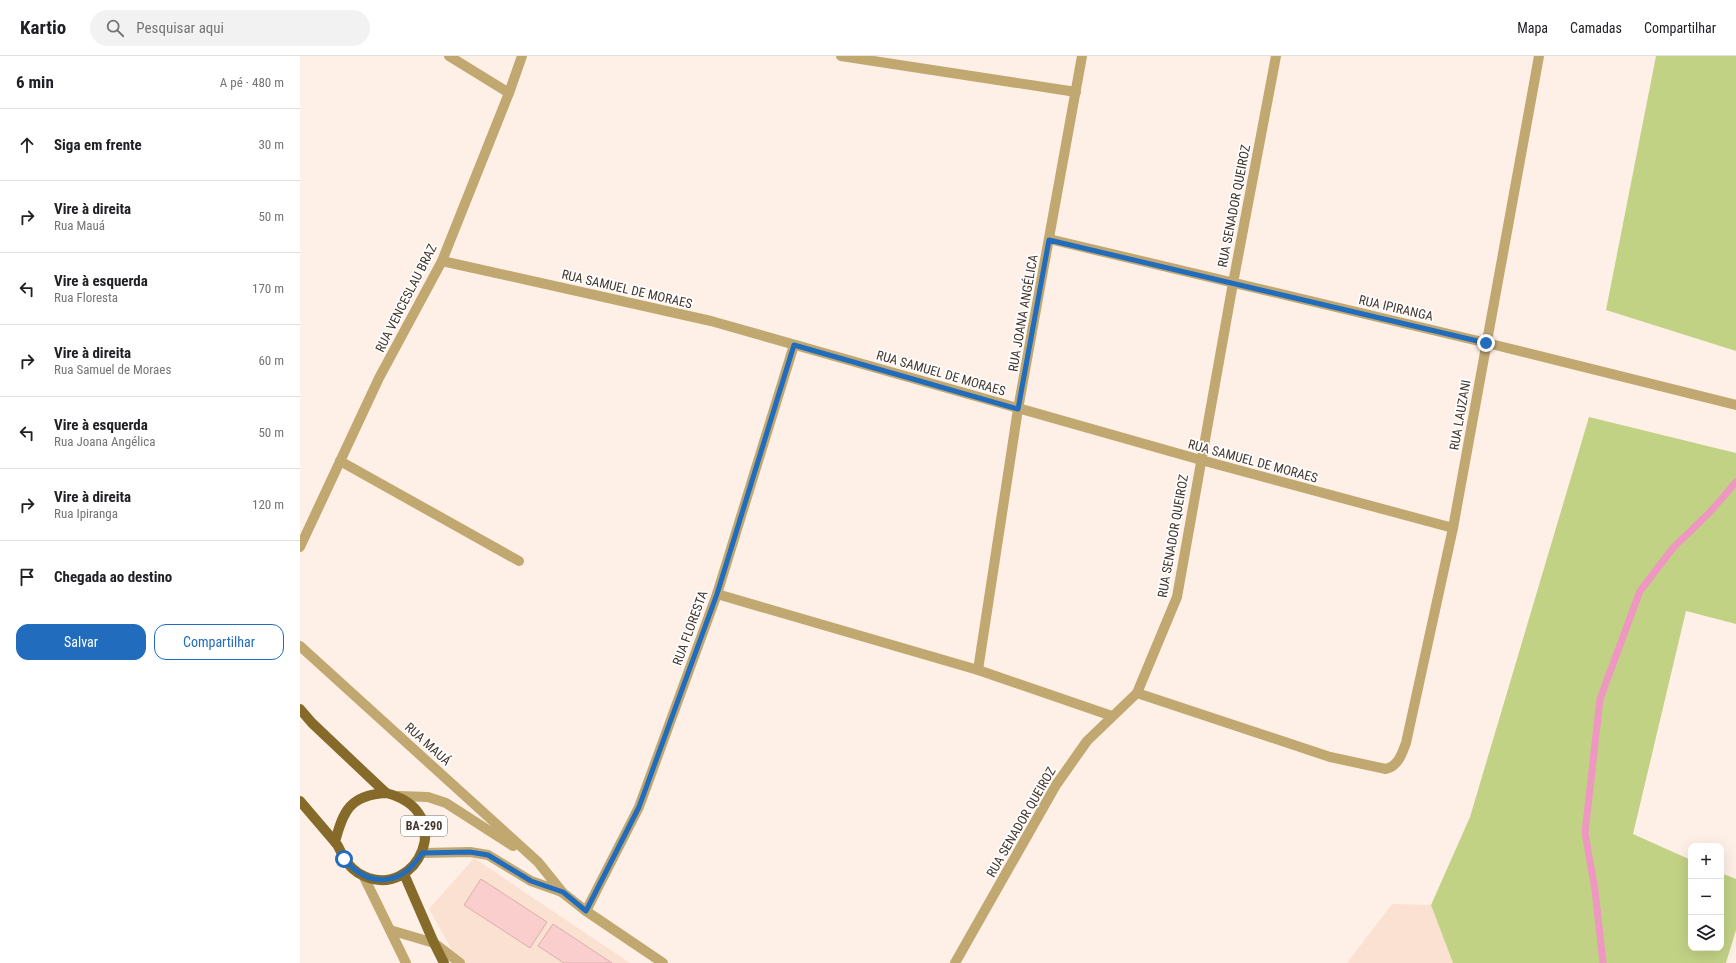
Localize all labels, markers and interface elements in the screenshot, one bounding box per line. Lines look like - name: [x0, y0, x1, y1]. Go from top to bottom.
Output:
- search box: [90, 10, 370, 46]
- text: Kartio: [20, 16, 66, 39]
- icon: search: [104, 17, 126, 39]
- text: Pesquisar aqui: [136, 19, 224, 37]
- text: Mapa: [1517, 20, 1548, 36]
- text: Camadas: [1570, 20, 1622, 36]
- text: Compartilhar: [1644, 20, 1716, 36]
- text: 6 min: [16, 72, 54, 92]
- text: A pé · 480 m: [220, 75, 284, 90]
- icon: ahead: [16, 134, 38, 156]
- text: Siga em frente: [54, 136, 142, 154]
- text: 30 m: [258, 137, 284, 152]
- street label: RUA SENADOR QUEIROZ: [1215, 143, 1253, 269]
- text: Vire à direita: [54, 200, 131, 218]
- icon: right: [16, 206, 38, 228]
- text: 50 m: [258, 209, 284, 224]
- text: Rua Mauá: [54, 218, 105, 233]
- street label: RUA VENCESLAU BRAZ: [372, 241, 440, 355]
- street label: RUA JOANA ANGÉLICA: [1005, 253, 1041, 373]
- street label: RUA SAMUEL DE MORAES: [560, 267, 694, 311]
- text: Vire à esquerda: [54, 272, 148, 290]
- icon: left: [16, 278, 38, 300]
- text: 170 m: [252, 281, 284, 296]
- text: Rua Floresta: [54, 290, 118, 305]
- street label: RUA IPIRANGA: [1357, 292, 1435, 324]
- route end: [1477, 334, 1495, 352]
- text: Vire à direita: [54, 344, 131, 362]
- street label: RUA SAMUEL DE MORAES: [875, 347, 1008, 399]
- icon: right: [16, 350, 38, 372]
- text: 60 m: [258, 353, 284, 368]
- text: Rua Samuel de Moraes: [54, 362, 171, 377]
- street label: RUA LAUZANI: [1446, 379, 1474, 451]
- text: Vire à esquerda: [54, 416, 148, 434]
- icon: left: [16, 422, 38, 444]
- text: 50 m: [258, 425, 284, 440]
- text: Rua Joana Angélica: [54, 434, 155, 449]
- street label: RUA SAMUEL DE MORAES: [1187, 436, 1320, 486]
- street label: RUA SENADOR QUEIROZ: [1155, 473, 1191, 599]
- text: Vire à direita: [54, 488, 131, 506]
- icon: right: [16, 494, 38, 516]
- text: 120 m: [252, 497, 284, 512]
- text: Rua Ipiranga: [54, 506, 118, 521]
- icon: arrive: [16, 566, 38, 588]
- text: Chegada ao destino: [54, 568, 172, 586]
- street label: RUA FLORESTA: [670, 588, 711, 667]
- button: Salvar: [16, 624, 146, 660]
- button: Compartilhar: [154, 624, 284, 660]
- street label: RUA MAUÁ: [402, 720, 454, 769]
- street label: RUA SENADOR QUEIROZ: [983, 764, 1059, 880]
- road number: BA-290: [401, 816, 447, 836]
- map controls: [1688, 843, 1724, 951]
- button: +: [1688, 843, 1724, 879]
- route start: [335, 850, 353, 868]
- button: −: [1688, 879, 1724, 915]
- button: layers: [1688, 915, 1724, 951]

